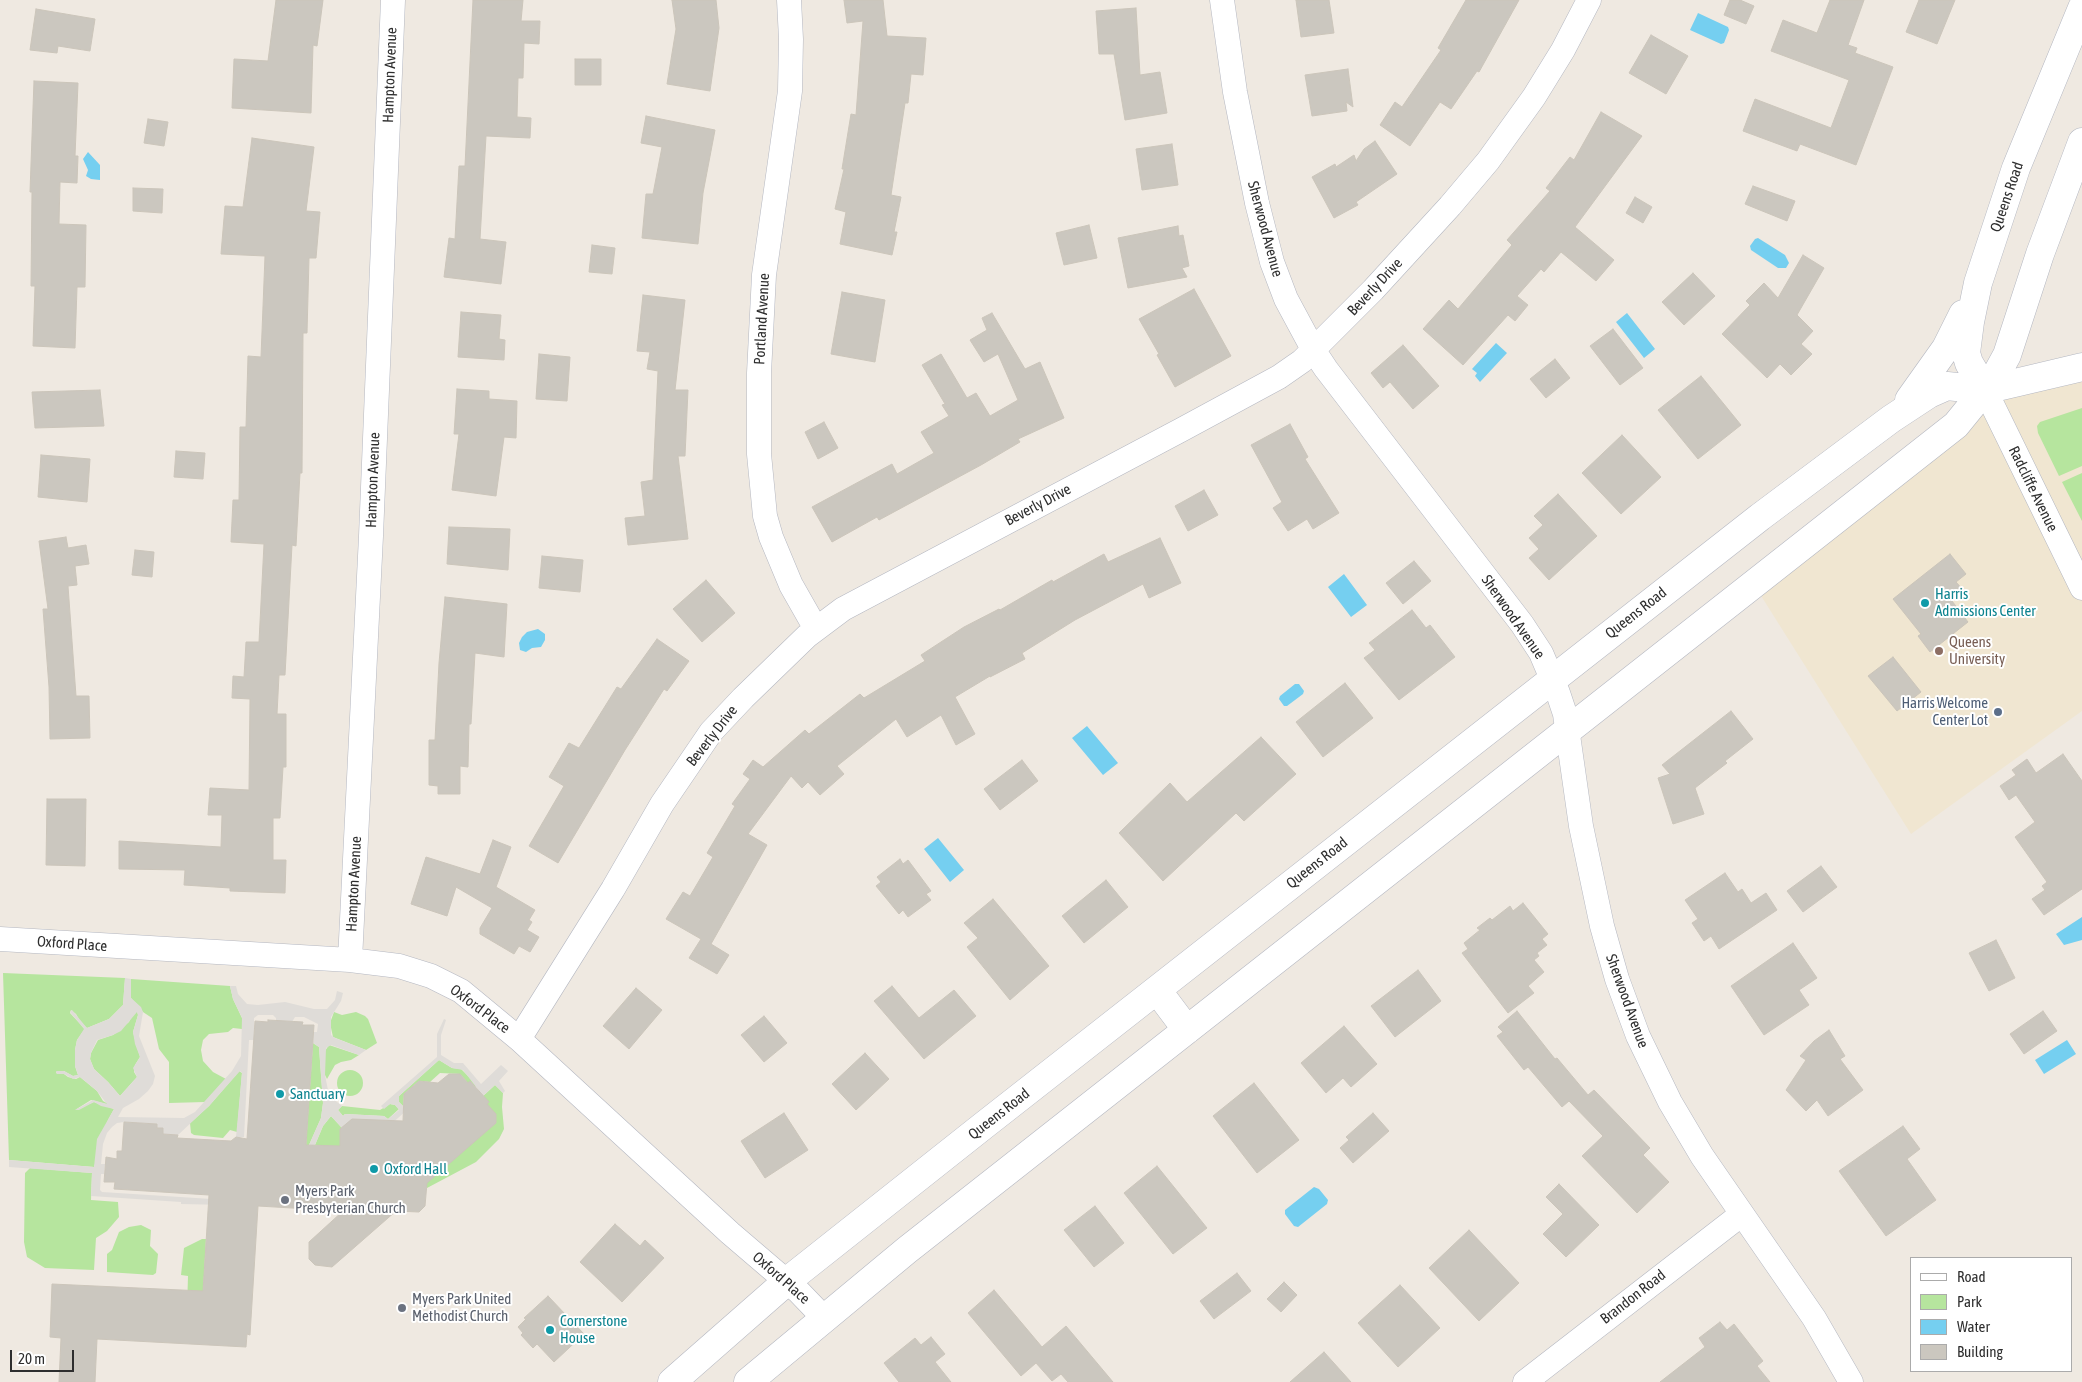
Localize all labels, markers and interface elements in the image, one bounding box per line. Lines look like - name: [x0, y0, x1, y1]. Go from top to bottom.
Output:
- street label: Hampton Avenue: [379, 27, 401, 123]
- street label: Queens Road: [1987, 160, 2027, 234]
- street label: Sherwood Avenue: [1244, 179, 1286, 279]
- street label: Beverly Drive: [1344, 254, 1406, 320]
- street label: Portland Avenue: [751, 273, 773, 365]
- street label: Hampton Avenue: [362, 432, 384, 528]
- street label: Radcliffe Avenue: [2005, 443, 2061, 535]
- street label: Beverly Drive: [1002, 480, 1074, 530]
- street label: Sherwood Avenue: [1477, 572, 1549, 662]
- street label: Queens Road: [1602, 583, 1670, 643]
- place label: Harris Admissions Center: [1935, 585, 2036, 620]
- marker: Harris Admissions Center: [1919, 597, 1931, 609]
- place label: Queens University: [1949, 633, 2005, 668]
- marker: Queens University: [1933, 645, 1945, 657]
- place label: Harris Welcome Center Lot: [1901, 694, 1988, 729]
- street label: Beverly Drive: [683, 702, 741, 770]
- marker: Harris Welcome Center Lot: [1992, 706, 2004, 718]
- street label: Queens Road: [1283, 833, 1351, 893]
- street label: Hampton Avenue: [343, 836, 365, 932]
- street label: Oxford Place: [36, 933, 108, 955]
- street label: Sherwood Avenue: [1602, 952, 1652, 1050]
- street label: Oxford Place: [447, 981, 513, 1037]
- street label: Queens Road: [965, 1084, 1033, 1144]
- place label: Sanctuary: [290, 1085, 345, 1103]
- marker: Sanctuary: [274, 1088, 286, 1100]
- place label: Oxford Hall: [384, 1160, 447, 1178]
- marker: Oxford Hall: [368, 1163, 380, 1175]
- place label: Myers Park Presbyterian Church: [295, 1182, 406, 1217]
- marker: Myers Park Presbyterian Church: [279, 1194, 291, 1206]
- street label: Oxford Place: [749, 1248, 813, 1308]
- legend: [1910, 1257, 2072, 1372]
- street label: Brandon Road: [1597, 1266, 1669, 1328]
- text: Road: [1957, 1268, 1986, 1285]
- place label: Myers Park United Methodist Church: [412, 1290, 511, 1325]
- text: Park: [1957, 1293, 1982, 1310]
- marker: Myers Park United Methodist Church: [396, 1302, 408, 1314]
- place label: Cornerstone House: [560, 1312, 627, 1347]
- text: Water: [1957, 1318, 1990, 1335]
- marker: Cornerstone House: [544, 1324, 556, 1336]
- scale bar: [12, 1340, 76, 1372]
- text: Building: [1957, 1343, 2003, 1360]
- text: 20 m: [18, 1350, 45, 1367]

